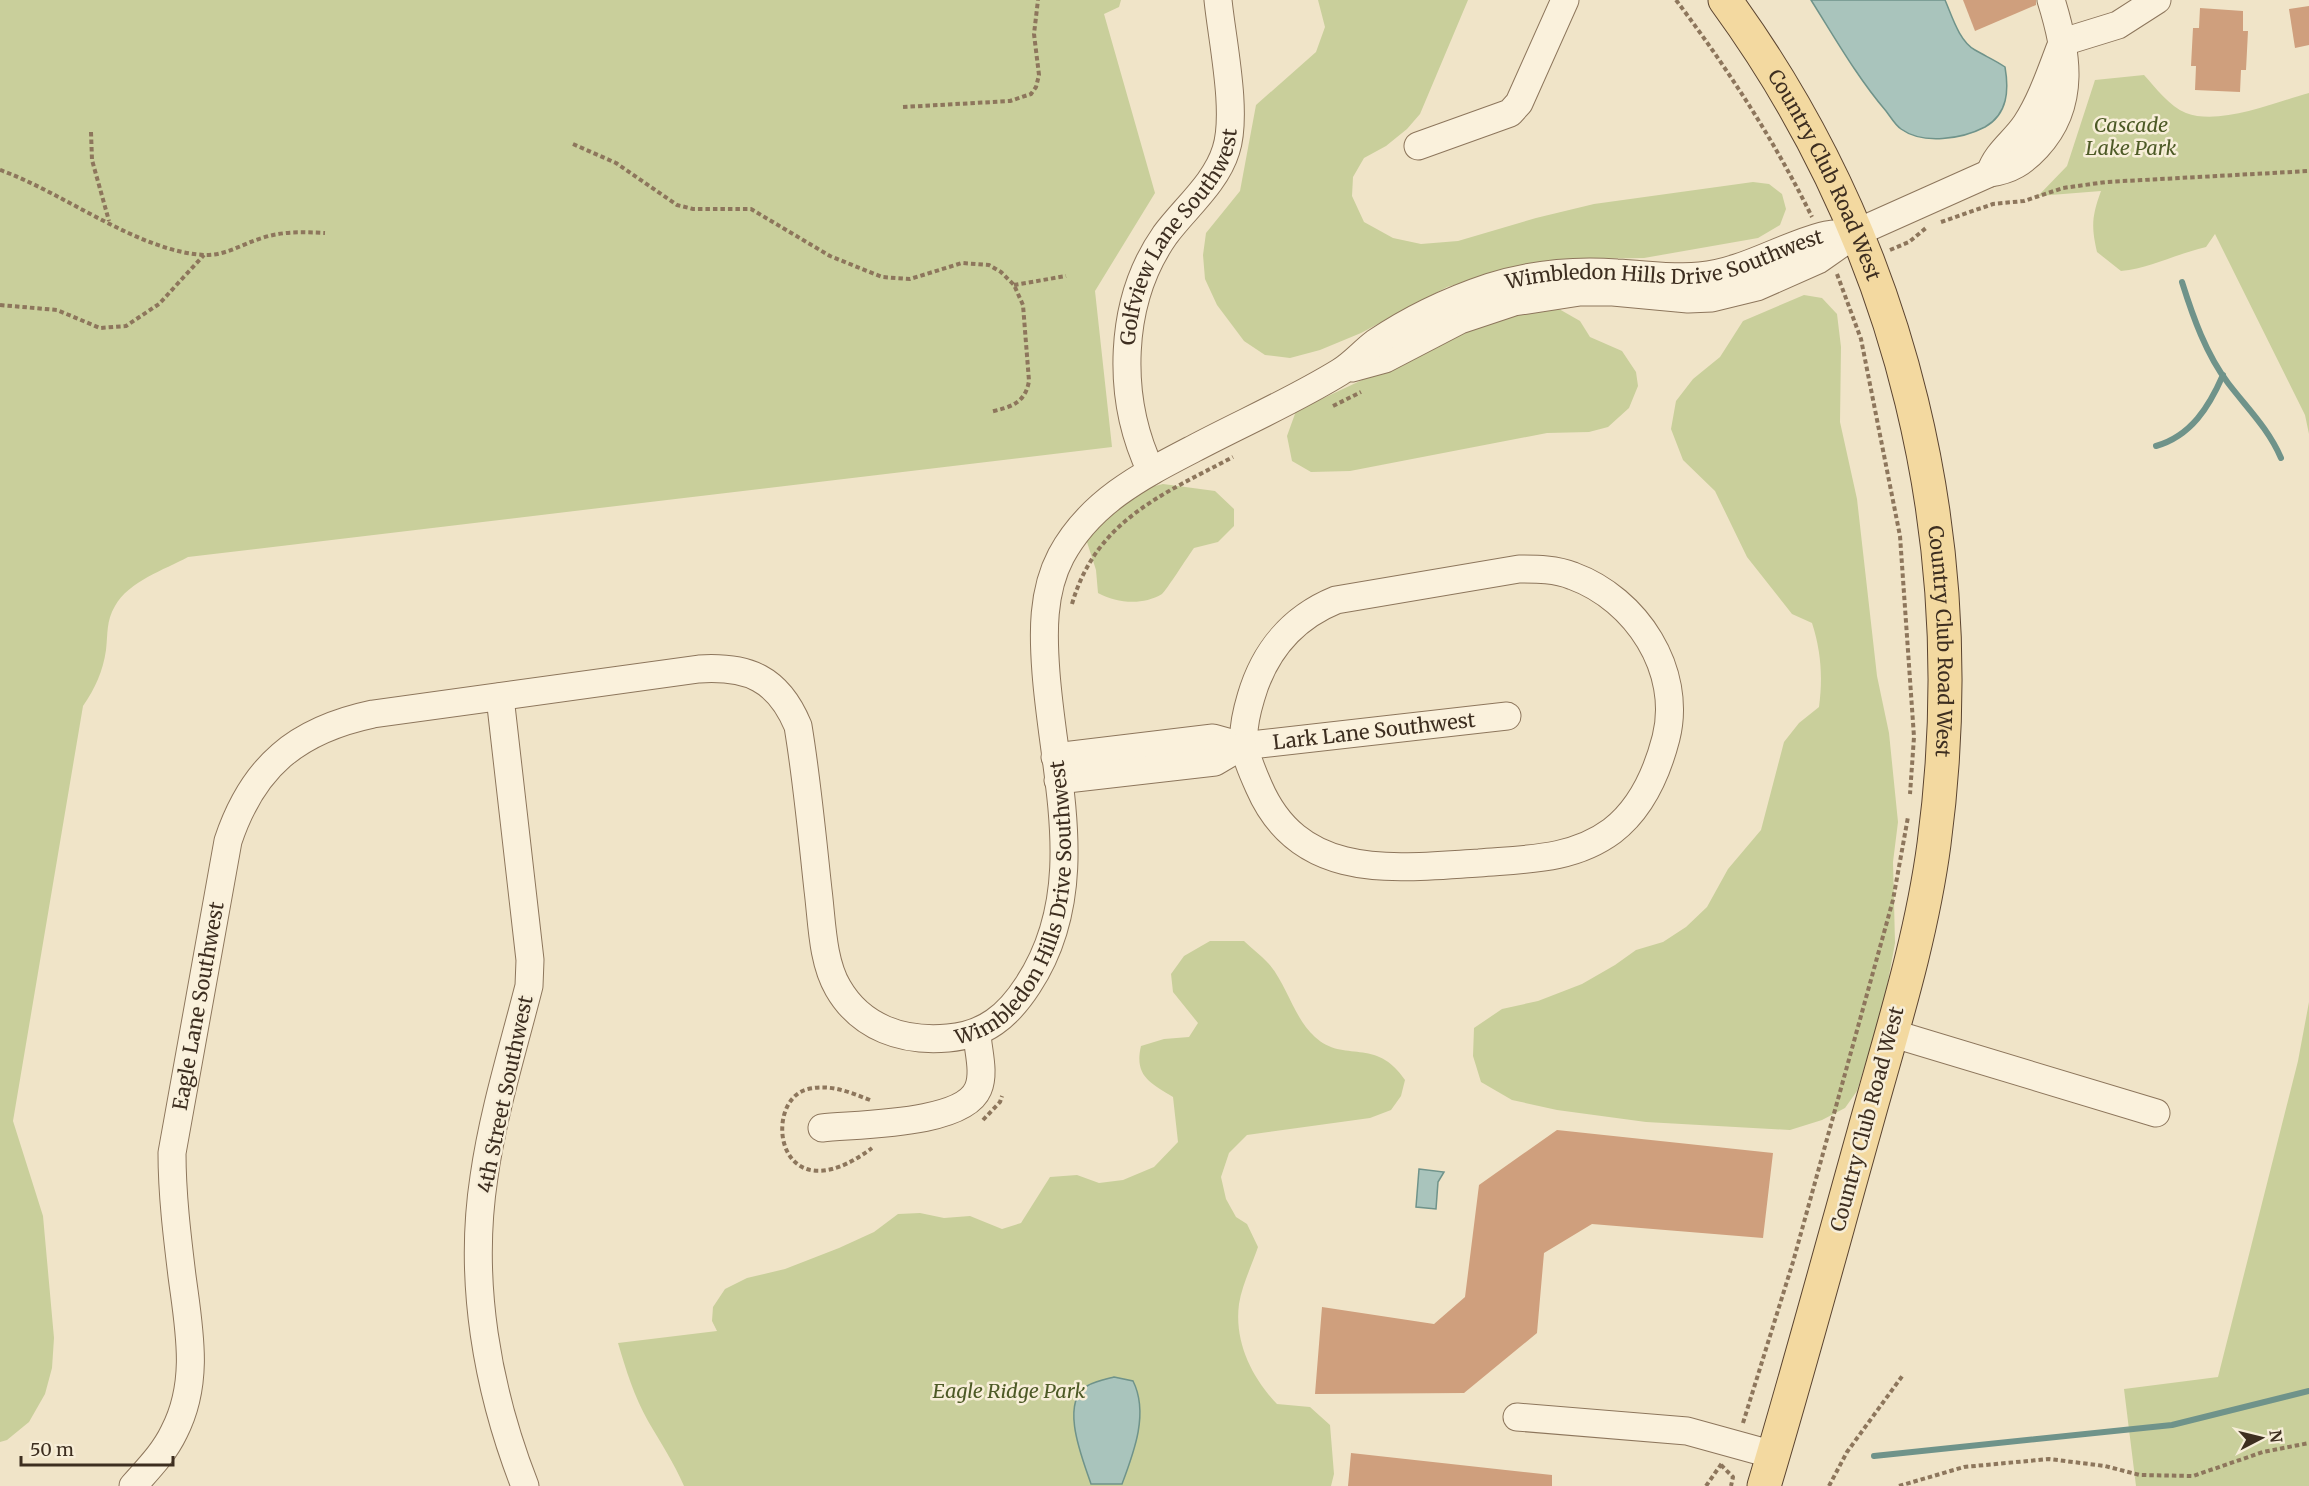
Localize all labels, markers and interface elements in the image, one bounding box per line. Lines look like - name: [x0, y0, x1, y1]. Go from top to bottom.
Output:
- street label: Country Club Road West: [1763, 64, 1887, 284]
- park label: Cascade Lake Park: [2086, 112, 2176, 160]
- street label: Golfview Lane Southwest: [1115, 127, 1242, 346]
- street label: Wimbledon Hills Drive Southwest: [1502, 223, 1826, 294]
- street label: Country Club Road West: [1923, 524, 1958, 758]
- street label: Lark Lane Southwest: [1271, 707, 1477, 754]
- street label: Wimbledon Hills Drive Southwest: [951, 759, 1076, 1050]
- street label: Eagle Lane Southwest: [167, 899, 229, 1112]
- street label: 4th Street Southwest: [471, 993, 538, 1195]
- street label: Country Club Road West: [1824, 1003, 1909, 1234]
- park label: Eagle Ridge Park: [933, 1378, 1085, 1403]
- north arrow: [2231, 1408, 2291, 1468]
- scale bar: [21, 1429, 172, 1467]
- text: N: [2265, 1429, 2287, 1444]
- text: 50 m: [30, 1438, 74, 1461]

